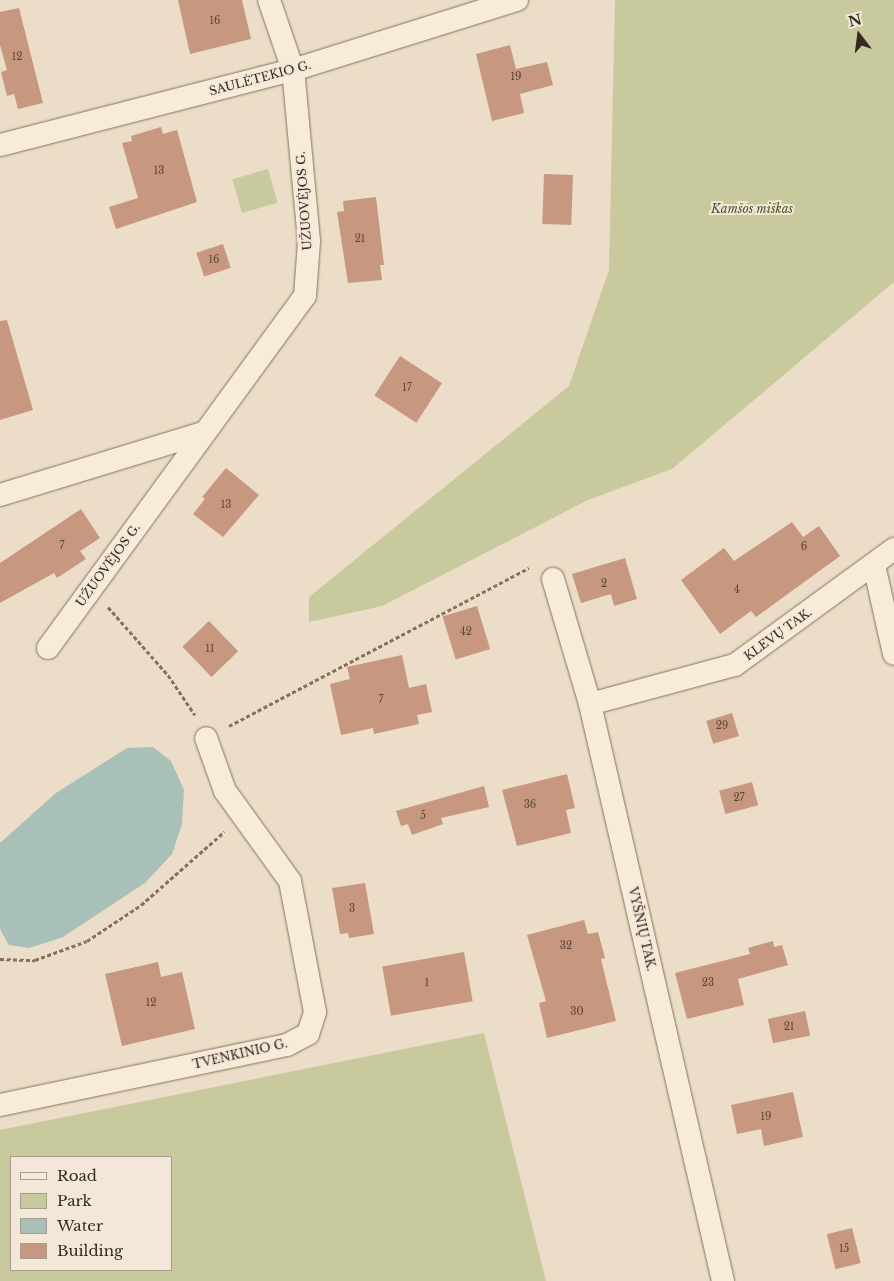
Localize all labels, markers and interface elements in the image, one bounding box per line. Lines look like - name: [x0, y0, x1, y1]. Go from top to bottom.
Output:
- north arrow: [834, 10, 884, 60]
- text: N: [846, 10, 864, 31]
- house number: 16: [210, 15, 220, 27]
- house number: 12: [12, 51, 22, 63]
- street label: SAULĖTEKIO G.: [207, 57, 313, 99]
- house number: 19: [511, 71, 521, 83]
- street label: UŽUOVĖJOS G.: [293, 151, 315, 251]
- house number: 13: [154, 165, 164, 177]
- park label: Kamšos miškas: [711, 202, 793, 216]
- house number: 21: [355, 233, 365, 245]
- house number: 16: [209, 254, 219, 266]
- house number: 17: [402, 382, 412, 394]
- house number: 13: [221, 499, 231, 511]
- street label: UŽUOVĖJOS G.: [73, 521, 143, 609]
- house number: 7: [59, 540, 65, 552]
- house number: 6: [801, 541, 807, 553]
- house number: 2: [601, 578, 607, 590]
- house number: 4: [734, 584, 740, 596]
- street label: KLEVŲ TAK.: [741, 605, 815, 663]
- house number: 42: [460, 626, 472, 638]
- house number: 11: [206, 643, 214, 655]
- house number: 7: [378, 694, 384, 706]
- house number: 29: [716, 720, 728, 732]
- house number: 27: [733, 792, 745, 804]
- house number: 36: [524, 799, 536, 811]
- house number: 5: [420, 810, 426, 822]
- street label: VYŠNIŲ TAK.: [625, 886, 659, 972]
- house number: 3: [349, 903, 355, 915]
- house number: 32: [560, 940, 572, 952]
- house number: 1: [425, 977, 429, 989]
- house number: 23: [702, 977, 714, 989]
- house number: 12: [146, 997, 156, 1009]
- house number: 30: [570, 1006, 584, 1018]
- house number: 21: [784, 1021, 794, 1033]
- street label: TVENKINIO G.: [191, 1036, 289, 1072]
- house number: 19: [761, 1111, 771, 1123]
- legend: [10, 1156, 172, 1271]
- text: Road: [57, 1166, 97, 1185]
- text: Park: [57, 1191, 92, 1210]
- text: Water: [57, 1216, 103, 1235]
- text: Building: [57, 1241, 123, 1260]
- house number: 15: [839, 1243, 849, 1255]

